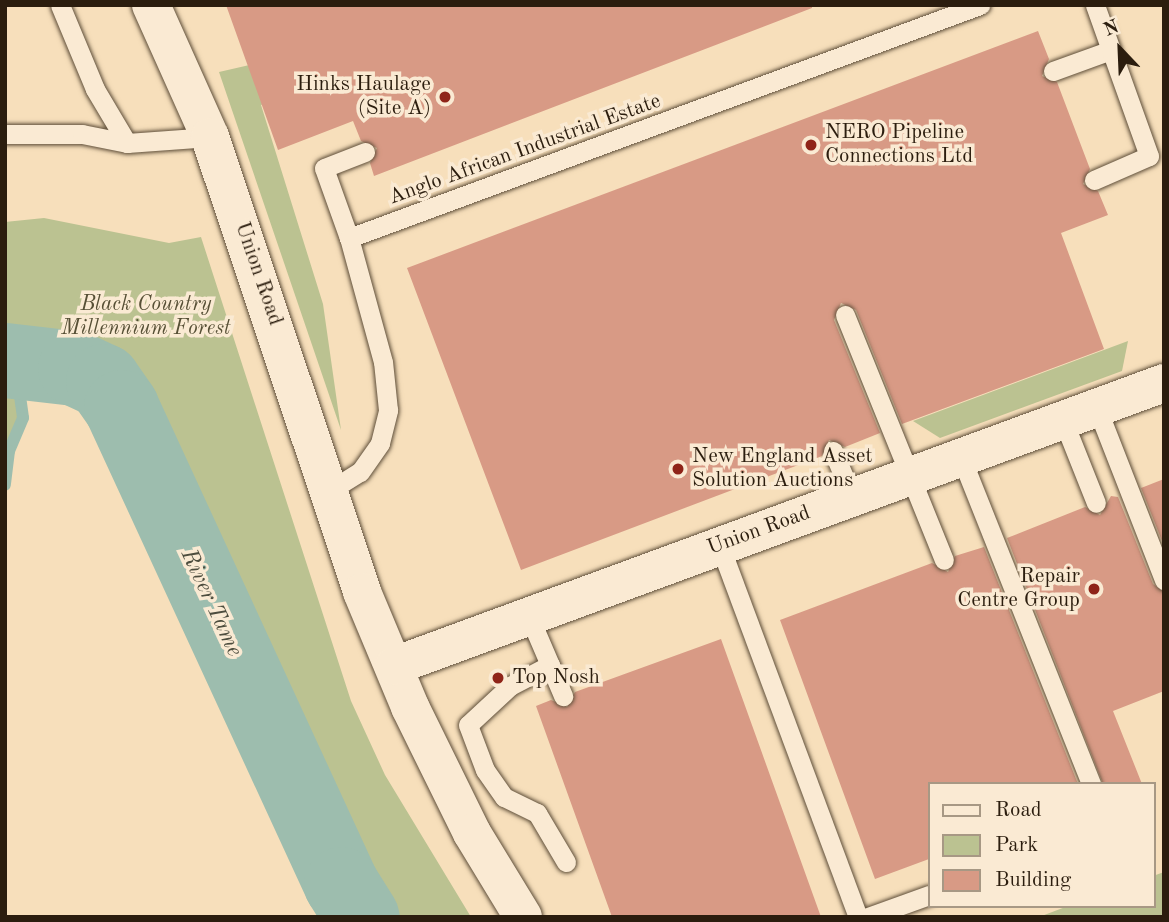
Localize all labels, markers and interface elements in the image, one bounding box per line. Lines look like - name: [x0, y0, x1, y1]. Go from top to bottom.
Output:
- north arrow: [1085, 14, 1155, 84]
- text: N: [1101, 18, 1122, 41]
- place label: Hinks Haulage (Site A): [296, 72, 431, 122]
- street label: Anglo African Industrial Estate: [386, 89, 664, 211]
- marker: Hinks Haulage (Site A): [437, 89, 453, 105]
- place label: NERO Pipeline Connections Ltd: [825, 120, 973, 170]
- marker: NERO Pipeline Connections Ltd: [803, 137, 819, 153]
- street label: Union Road: [229, 219, 287, 329]
- park label: Black Country Millennium Forest: [61, 292, 231, 342]
- place label: New England Asset Solution Auctions: [692, 444, 873, 494]
- marker: New England Asset Solution Auctions: [670, 461, 686, 477]
- street label: Union Road: [704, 501, 814, 561]
- water label: River Tame: [174, 545, 248, 661]
- place label: Repair Centre Group: [957, 564, 1080, 614]
- marker: Repair Centre Group: [1086, 581, 1102, 597]
- place label: Top Nosh: [512, 665, 600, 691]
- marker: Top Nosh: [490, 670, 506, 686]
- legend: [928, 782, 1155, 908]
- text: Road: [995, 800, 1042, 821]
- text: Park: [995, 835, 1038, 856]
- text: Building: [995, 870, 1071, 891]

